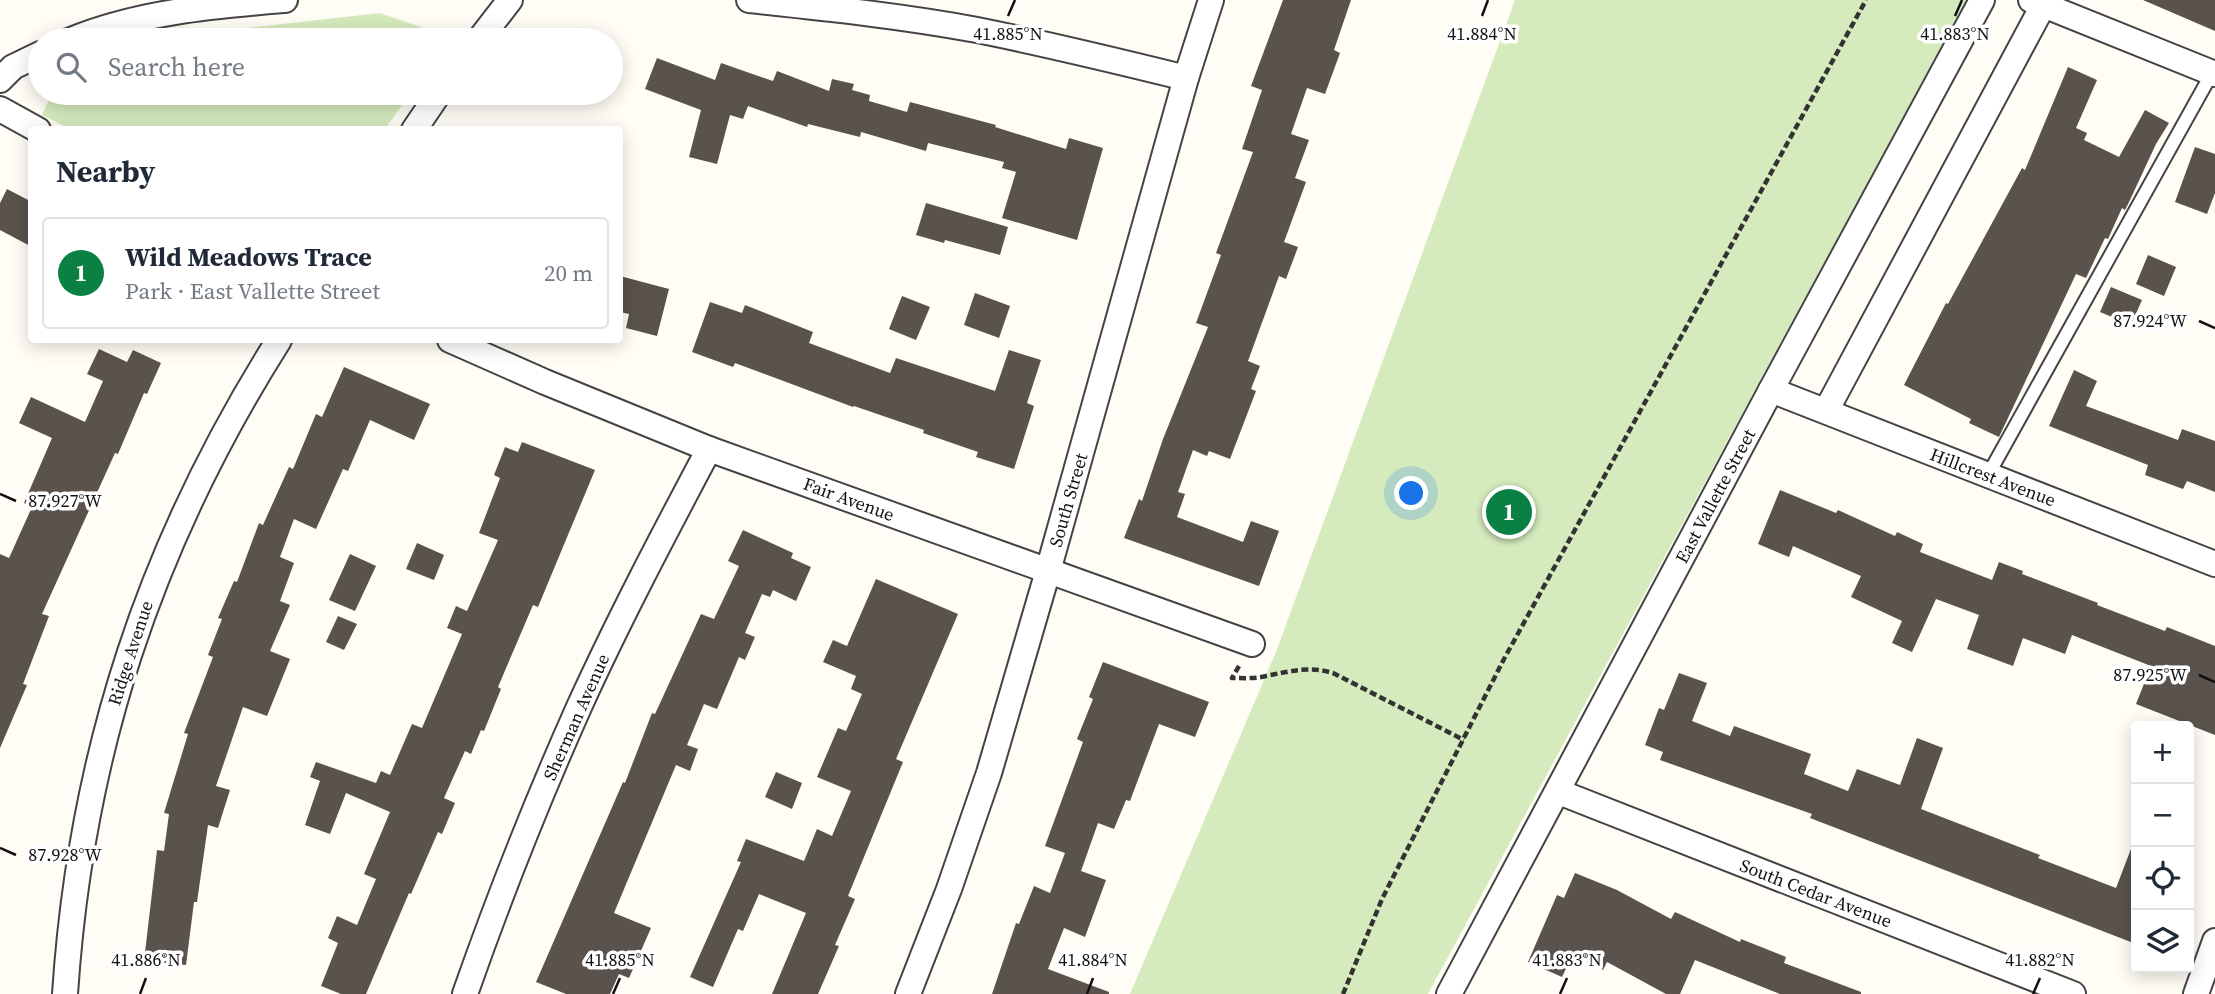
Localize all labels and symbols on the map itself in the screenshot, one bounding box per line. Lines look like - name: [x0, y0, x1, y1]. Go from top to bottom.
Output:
- text: 41.885°N: [973, 21, 1043, 46]
- text: 41.884°N: [1447, 21, 1517, 46]
- text: 41.883°N: [1920, 21, 1990, 46]
- text: 87.924°W: [2113, 308, 2187, 333]
- street label: East Vallette Street: [1669, 424, 1761, 568]
- street label: Hillcrest Avenue: [1927, 442, 2059, 512]
- street label: South Street: [1043, 450, 1093, 550]
- street label: Fair Avenue: [800, 471, 898, 527]
- your location: [1394, 476, 1428, 510]
- pin: 1: [1486, 486, 1532, 538]
- text: 87.927°W: [28, 488, 102, 513]
- street label: Ridge Avenue: [101, 597, 159, 709]
- street label: Sherman Avenue: [537, 650, 615, 784]
- text: 87.925°W: [2113, 662, 2187, 687]
- text: 87.928°W: [28, 842, 102, 867]
- street label: South Cedar Avenue: [1736, 853, 1896, 933]
- text: 41.886°N: [111, 947, 181, 972]
- text: 41.885°N: [585, 947, 655, 972]
- text: 41.884°N: [1058, 947, 1128, 972]
- text: 41.883°N: [1532, 947, 1602, 972]
- text: 41.882°N: [2005, 947, 2075, 972]

